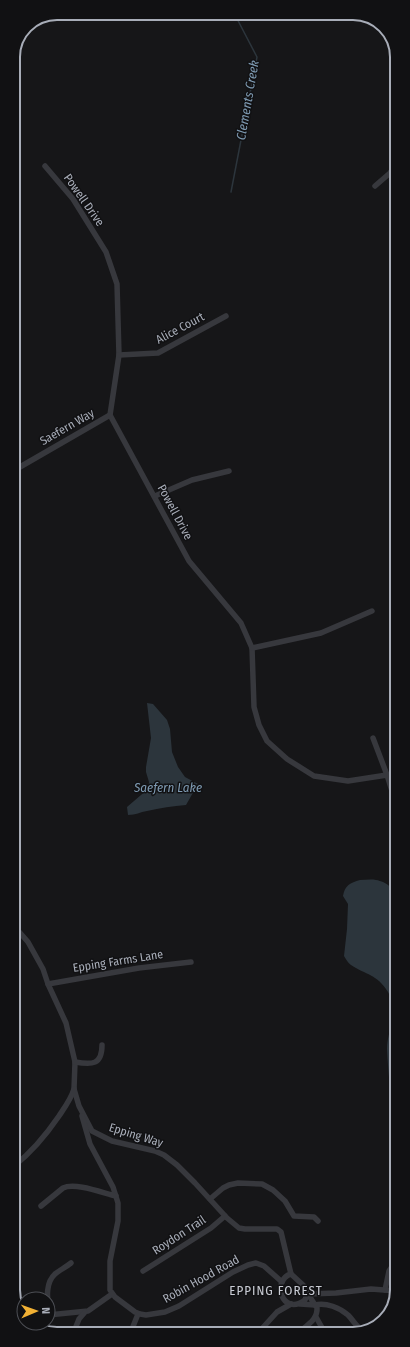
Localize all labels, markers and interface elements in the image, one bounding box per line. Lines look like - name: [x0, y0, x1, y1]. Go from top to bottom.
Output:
- water label: Clements Creek: [233, 58, 262, 141]
- street label: Powell Drive: [61, 171, 107, 229]
- street label: Alice Court: [153, 309, 207, 347]
- street label: Saefern Way: [37, 406, 97, 448]
- street label: Powell Drive: [155, 482, 195, 542]
- water label: Saefern Lake: [133, 780, 202, 795]
- street label: Epping Farms Lane: [72, 947, 164, 975]
- street label: Epping Way: [107, 1120, 165, 1150]
- street label: Roydon Trail: [150, 1213, 208, 1257]
- street label: Robin Hood Road: [160, 1252, 242, 1306]
- district label: EPPING FOREST: [229, 1283, 323, 1298]
- north arrow: [16, 1291, 56, 1331]
- text: N: [39, 1307, 52, 1314]

